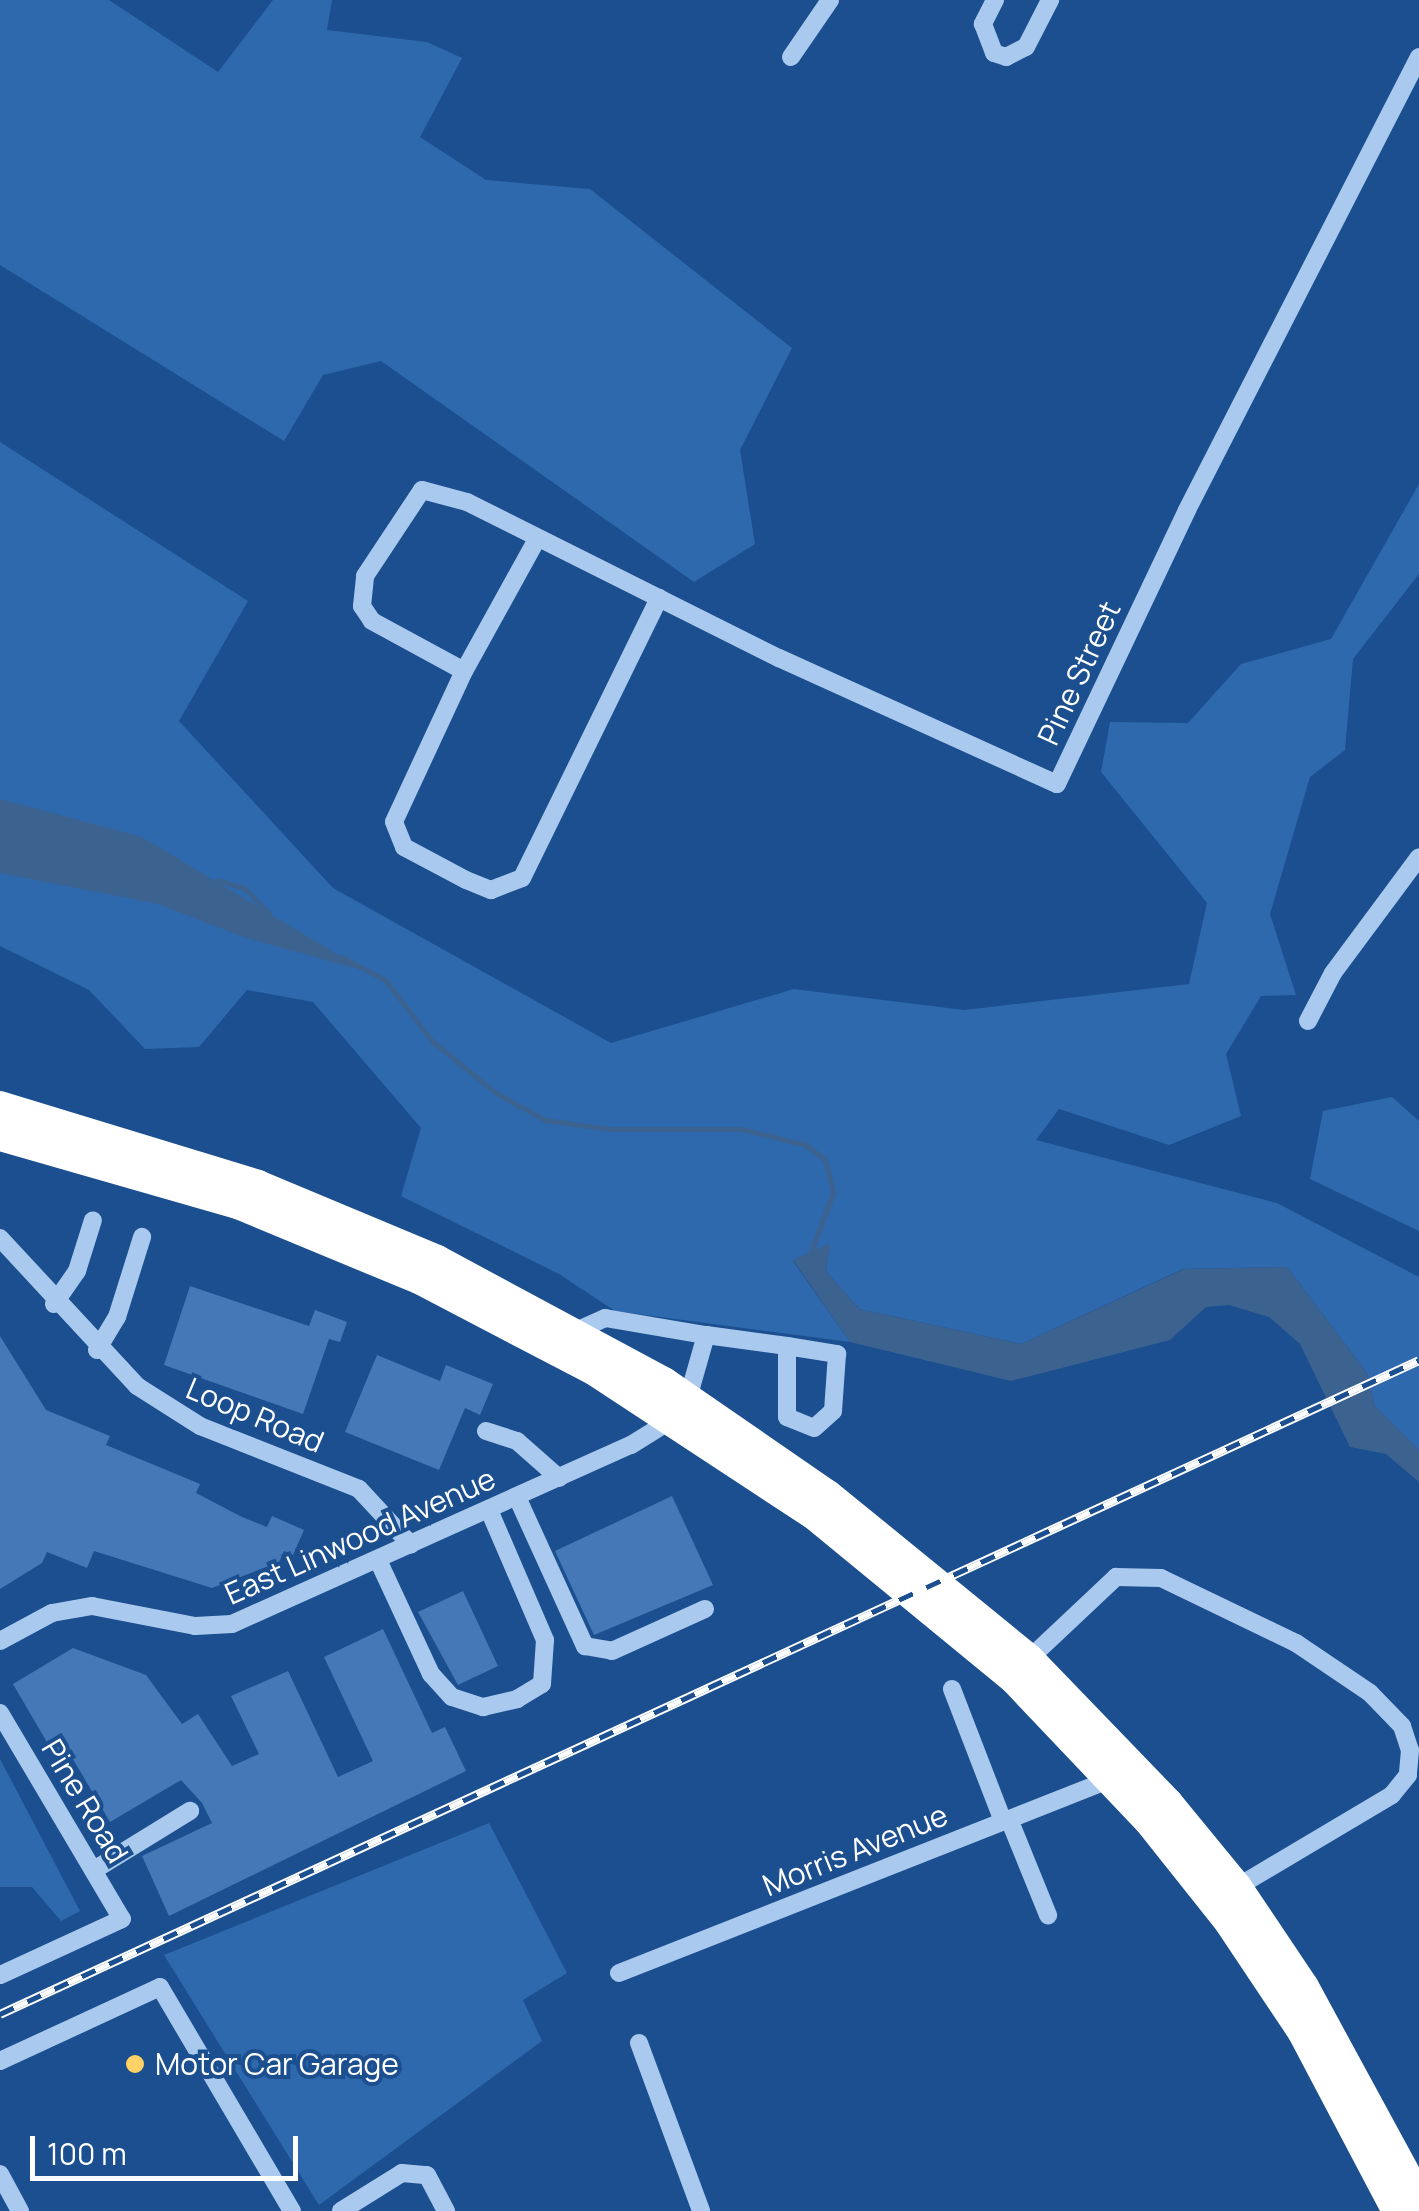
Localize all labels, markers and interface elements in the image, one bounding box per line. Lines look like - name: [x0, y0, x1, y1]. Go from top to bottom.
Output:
- street label: Pine Street: [1030, 595, 1128, 751]
- street label: Loop Road: [181, 1370, 329, 1460]
- street label: East Linwood Avenue: [219, 1460, 501, 1612]
- street label: Pine Road: [34, 1733, 136, 1869]
- street label: Morris Avenue: [757, 1797, 953, 1903]
- place label: Motor Car Garage: [155, 2046, 399, 2082]
- marker: Motor Car Garage: [124, 2053, 146, 2075]
- scale bar: [35, 2116, 302, 2178]
- text: 100 m: [47, 2133, 127, 2174]

